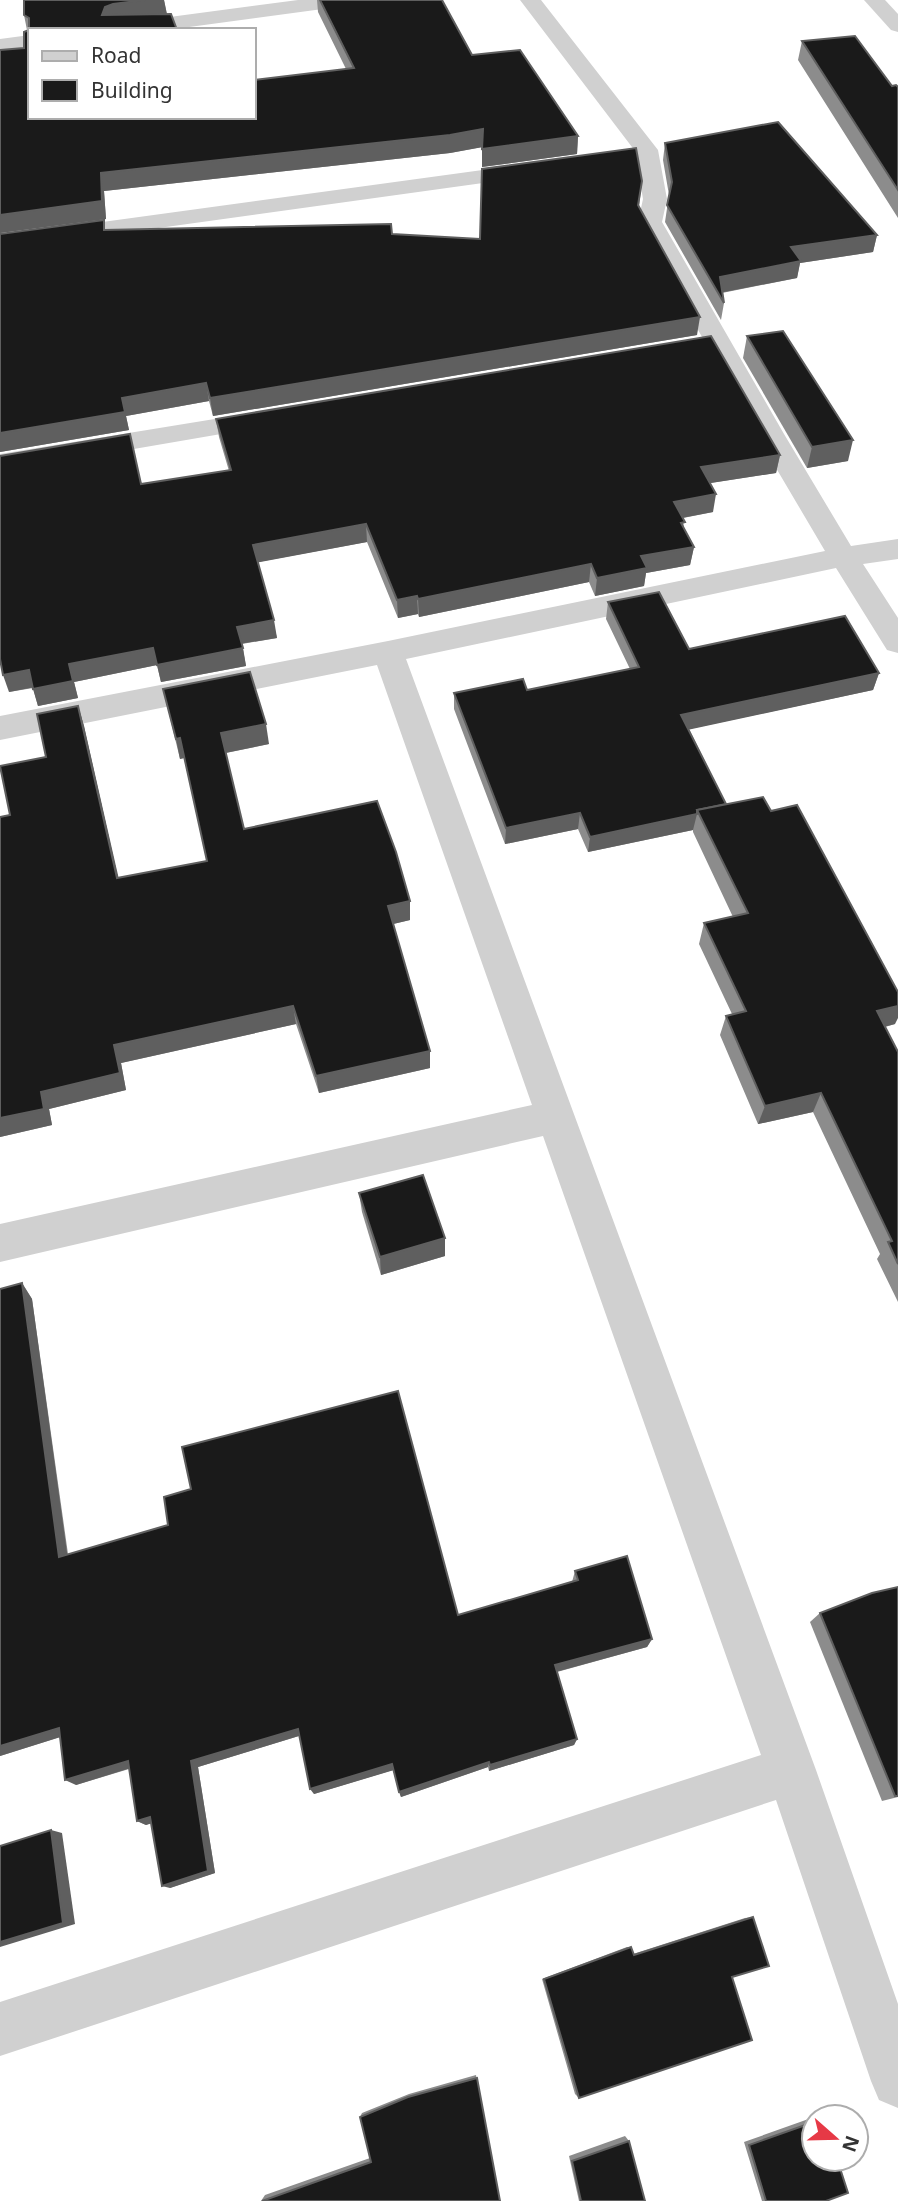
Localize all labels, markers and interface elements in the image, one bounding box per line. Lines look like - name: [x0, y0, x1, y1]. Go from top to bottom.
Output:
- legend: [28, 28, 256, 119]
- text: Road: [91, 41, 141, 69]
- text: Building: [91, 76, 173, 104]
- north arrow: [800, 2103, 870, 2173]
- text: N: [836, 2132, 866, 2156]

